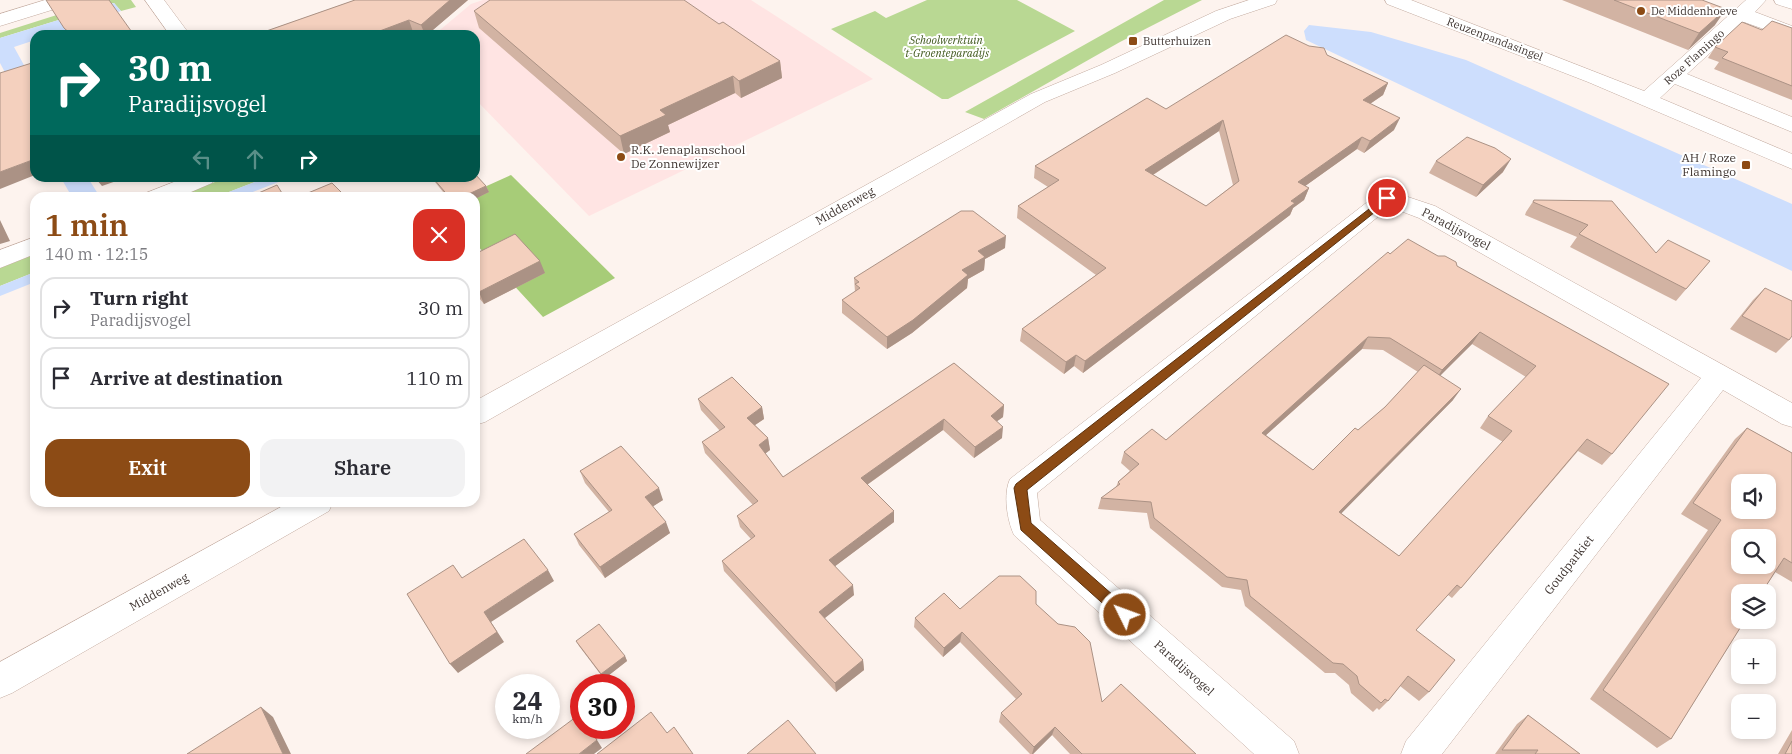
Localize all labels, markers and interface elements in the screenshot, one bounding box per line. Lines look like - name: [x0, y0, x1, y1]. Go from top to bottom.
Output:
- place label: De Middenhoeve: [1651, 4, 1737, 18]
- marker: De Middenhoeve: [1635, 5, 1647, 17]
- street label: Reuzenpandasingel: [1445, 14, 1545, 64]
- street label: Roze Flamingo: [1661, 26, 1727, 88]
- park label: Schoolwerktuin 't-Groenteparadijs: [903, 33, 990, 60]
- place label: Butterhuizen: [1143, 34, 1211, 48]
- marker: Butterhuizen: [1127, 35, 1139, 47]
- text: 30 m: [128, 45, 212, 91]
- icon: right: [45, 50, 110, 115]
- text: Paradijsvogel: [128, 89, 267, 118]
- place label: R.K. Jenaplanschool De Zonnewijzer: [631, 142, 746, 171]
- icon: left: [188, 145, 216, 173]
- icon: ahead: [241, 145, 269, 173]
- icon: right: [294, 145, 322, 173]
- place label: AH / Roze Flamingo: [1681, 150, 1736, 179]
- marker: R.K. Jenaplanschool De Zonnewijzer: [615, 151, 627, 163]
- marker: AH / Roze Flamingo: [1740, 159, 1752, 171]
- pin: [1366, 177, 1408, 219]
- street label: Middenweg: [813, 183, 877, 228]
- icon: arrive: [1373, 184, 1401, 212]
- street label: Paradijsvogel: [1419, 204, 1494, 253]
- text: 1 min: [45, 205, 128, 244]
- button: close: [413, 209, 465, 261]
- text: 140 m · 12:15: [45, 244, 148, 264]
- text: Turn right: [90, 286, 188, 310]
- icon: right: [47, 294, 75, 322]
- text: 30 m: [418, 296, 463, 320]
- text: Paradijsvogel: [90, 310, 191, 330]
- icon: arrive: [47, 364, 75, 392]
- text: Arrive at destination: [90, 366, 283, 390]
- text: 110 m: [406, 366, 463, 390]
- button: Exit: [45, 439, 250, 497]
- button: Share: [260, 439, 465, 497]
- map controls: [1731, 474, 1776, 739]
- button: sound: [1731, 474, 1776, 519]
- button: search: [1731, 529, 1776, 574]
- street label: Goudparkiet: [1541, 532, 1596, 597]
- street label: Middenweg: [127, 569, 191, 614]
- button: layers: [1731, 584, 1776, 629]
- position arrow: [1098, 588, 1150, 640]
- street label: Paradijsvogel: [1151, 637, 1218, 699]
- button: +: [1731, 639, 1776, 684]
- speed limit sign: 30: [570, 674, 635, 739]
- text: 24: [512, 684, 543, 717]
- button: −: [1731, 694, 1776, 739]
- text: km/h: [512, 711, 543, 726]

